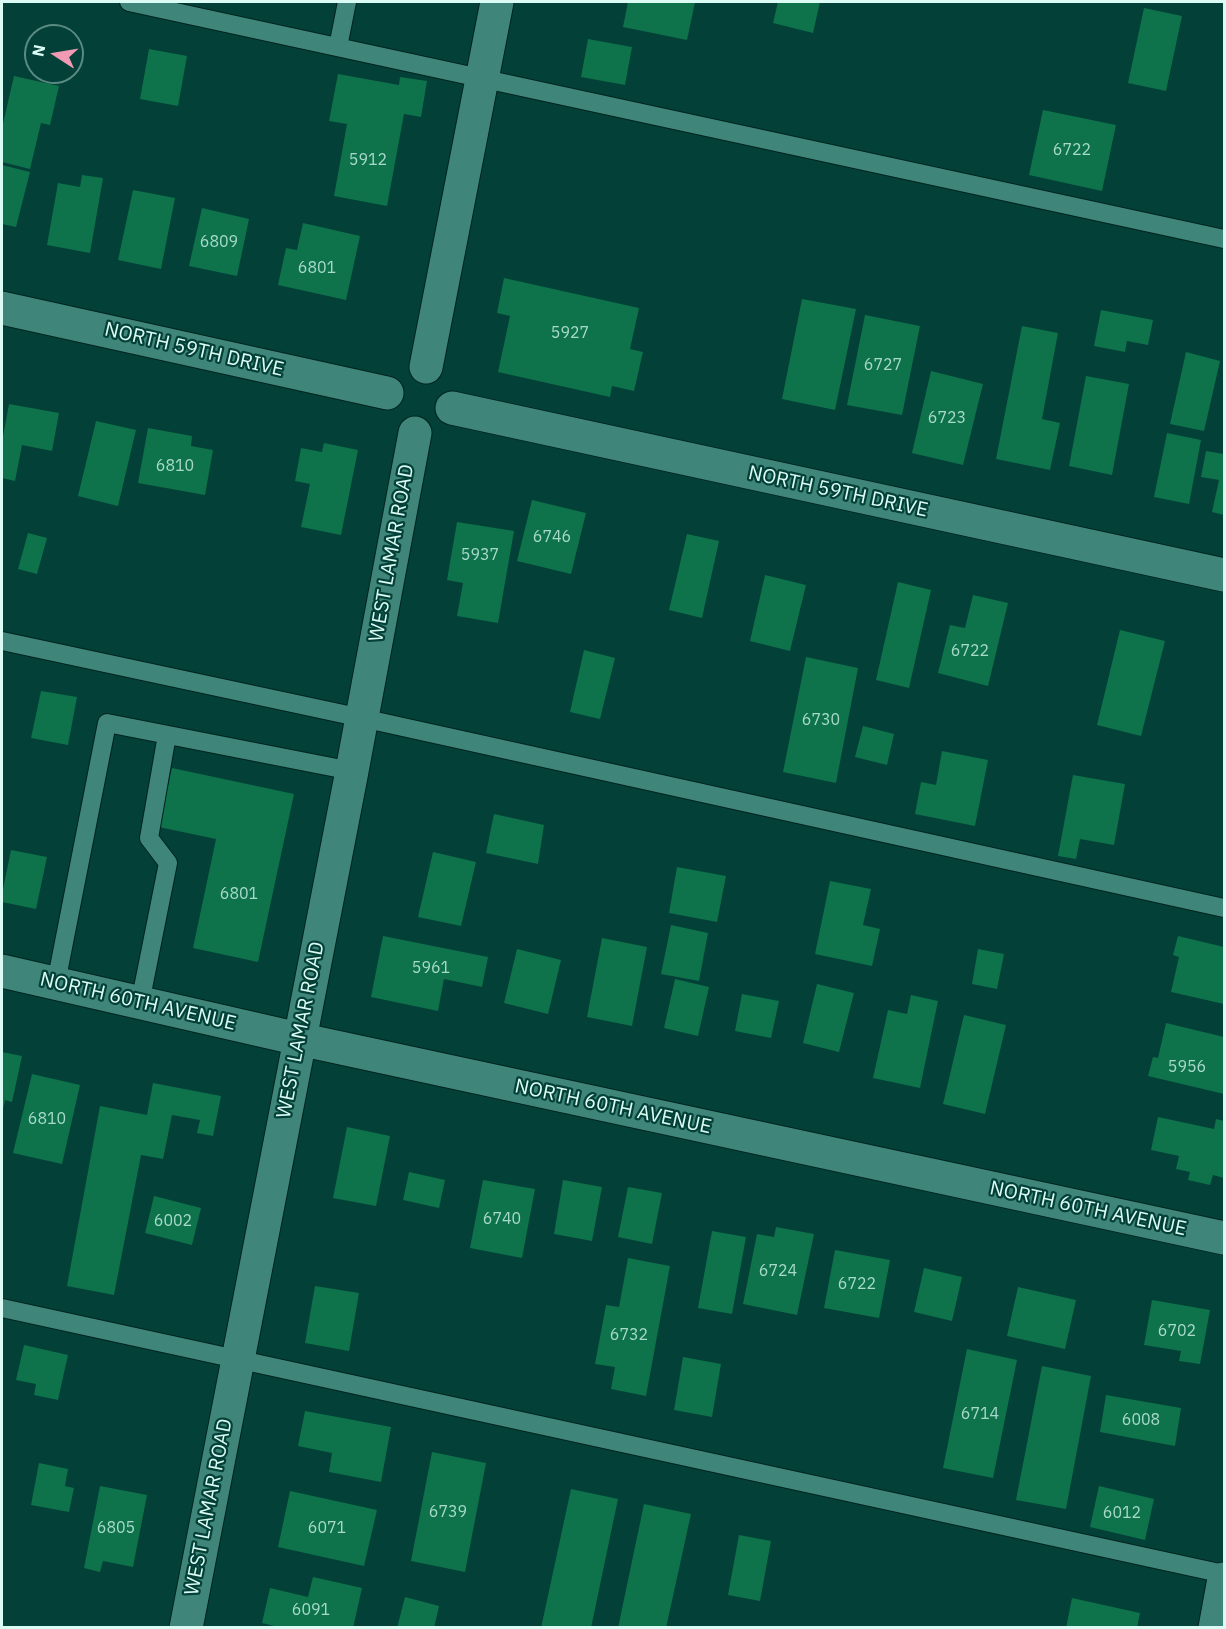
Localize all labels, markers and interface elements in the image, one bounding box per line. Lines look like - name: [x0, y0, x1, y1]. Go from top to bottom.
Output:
- north arrow: [24, 24, 84, 84]
- text: N: [27, 43, 49, 58]
- house number: 6722: [1053, 140, 1091, 160]
- house number: 5912: [349, 150, 387, 170]
- house number: 6809: [200, 232, 238, 252]
- house number: 6801: [298, 258, 336, 278]
- street label: NORTH 59TH DRIVE: [102, 318, 286, 382]
- house number: 5927: [551, 323, 589, 343]
- house number: 6727: [864, 355, 902, 375]
- house number: 6723: [928, 408, 966, 428]
- house number: 6810: [156, 456, 194, 476]
- street label: NORTH 59TH DRIVE: [746, 461, 930, 523]
- street label: WEST LAMAR ROAD: [365, 463, 419, 643]
- house number: 6746: [533, 527, 571, 547]
- house number: 5937: [461, 545, 499, 565]
- house number: 6722: [951, 641, 989, 661]
- house number: 6730: [802, 710, 840, 730]
- house number: 6801: [220, 884, 258, 904]
- street label: WEST LAMAR ROAD: [272, 940, 330, 1120]
- house number: 5961: [412, 958, 450, 978]
- street label: NORTH 60TH AVENUE: [38, 968, 238, 1036]
- house number: 5956: [1168, 1057, 1206, 1077]
- street label: NORTH 60TH AVENUE: [512, 1074, 714, 1140]
- house number: 6810: [28, 1109, 66, 1129]
- street label: NORTH 60TH AVENUE: [987, 1176, 1189, 1242]
- house number: 6740: [483, 1209, 521, 1229]
- house number: 6002: [154, 1211, 192, 1231]
- house number: 6724: [759, 1261, 797, 1281]
- house number: 6722: [838, 1274, 876, 1294]
- house number: 6702: [1158, 1321, 1196, 1341]
- house number: 6732: [610, 1325, 648, 1345]
- house number: 6714: [961, 1404, 999, 1424]
- house number: 6008: [1122, 1410, 1160, 1430]
- street label: WEST LAMAR ROAD: [180, 1417, 238, 1597]
- house number: 6739: [429, 1502, 467, 1522]
- house number: 6012: [1103, 1503, 1141, 1523]
- house number: 6805: [97, 1518, 135, 1538]
- house number: 6071: [308, 1518, 346, 1538]
- house number: 6091: [292, 1600, 330, 1620]

